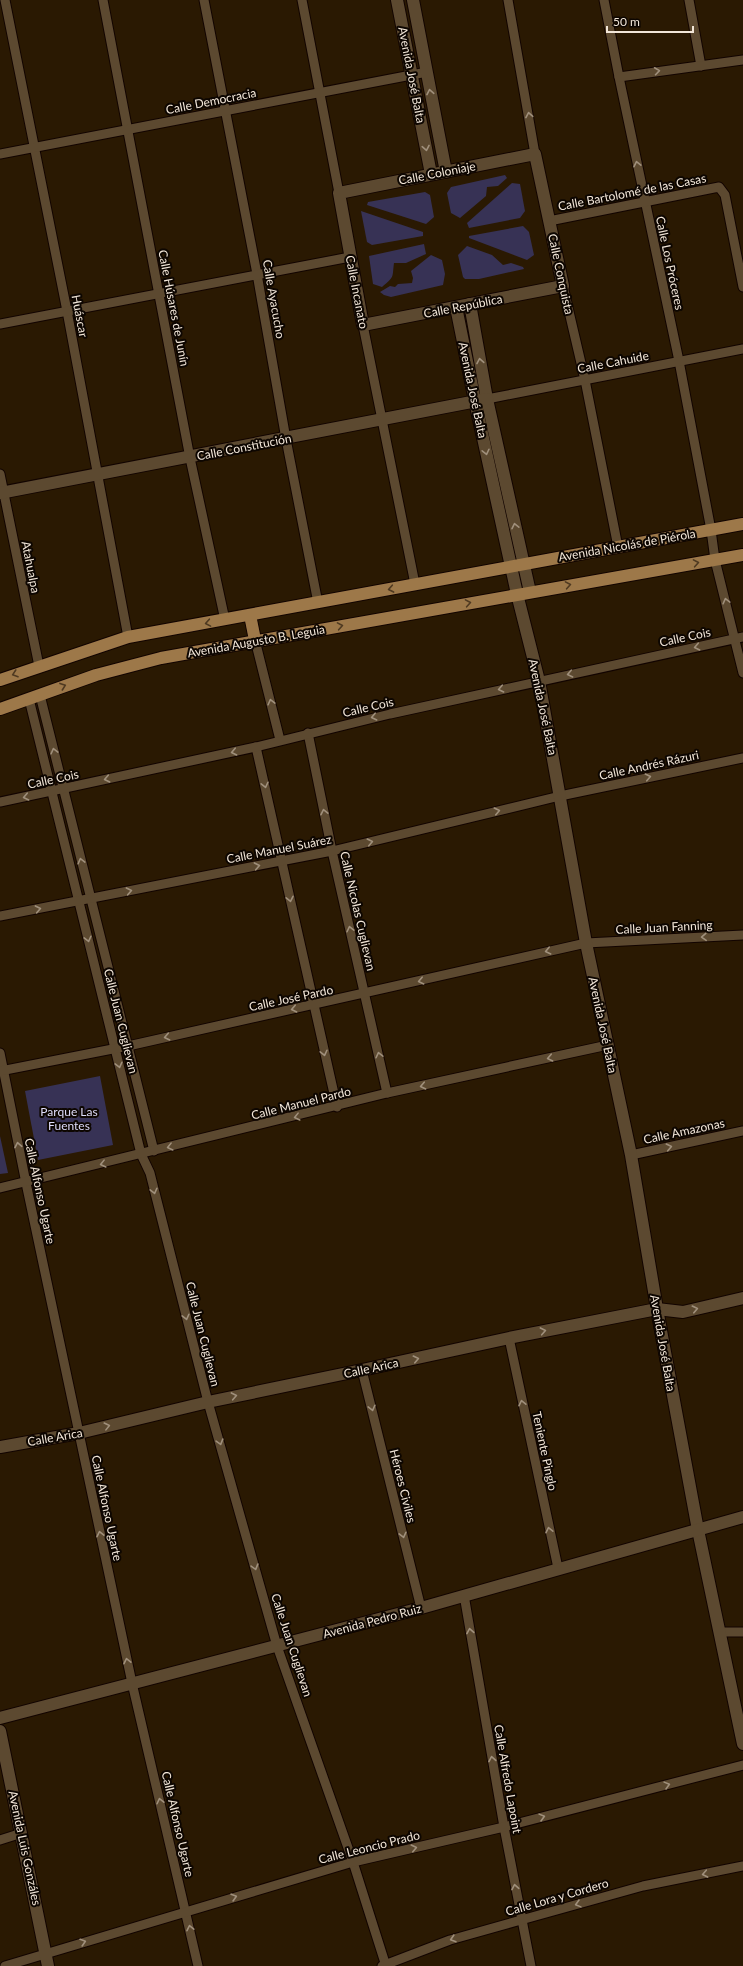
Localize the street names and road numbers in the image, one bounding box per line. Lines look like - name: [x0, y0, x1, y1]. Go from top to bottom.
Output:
- street label: Avenida José Balta: [395, 25, 429, 125]
- street label: Calle Democracia: [165, 85, 257, 117]
- street label: Calle Coloniaje: [397, 158, 477, 188]
- street label: Calle Bartolomé de las Casas: [557, 170, 707, 214]
- street label: Calle Los Próceres: [653, 215, 687, 311]
- street label: Calle Conquista: [545, 232, 577, 316]
- street label: Calle Húsares de Junín: [155, 248, 193, 368]
- street label: Calle Incanato: [343, 254, 371, 330]
- street label: Calle Ayacucho: [260, 258, 288, 340]
- street label: Calle República: [422, 291, 504, 321]
- street label: Huáscar: [69, 293, 92, 339]
- street label: Avenida José Balta: [455, 341, 491, 440]
- street label: Calle Cahuide: [576, 348, 650, 376]
- street label: Calle Constitución: [195, 430, 293, 464]
- street label: Avenida Nicolás de Piérola: [557, 526, 697, 564]
- street label: Atahualpa: [19, 540, 43, 594]
- street label: Avenida Augusto B. Leguia: [186, 622, 326, 660]
- street label: Calle Cois: [658, 624, 712, 650]
- street label: Avenida José Balta: [525, 658, 561, 757]
- street label: Calle Cois: [341, 694, 395, 720]
- street label: Calle Andrés Rázuri: [598, 747, 700, 783]
- street label: Calle Cois: [26, 766, 80, 792]
- street label: Calle Manuel Suárez: [225, 831, 333, 867]
- street label: Calle Nicolas Cuglievan: [337, 850, 379, 972]
- street label: Calle Juan Fanning: [615, 917, 713, 937]
- street label: Calle Juan Cuglievan: [101, 967, 141, 1075]
- street label: Avenida José Balta: [585, 976, 621, 1075]
- street label: Calle José Pardo: [248, 982, 335, 1014]
- street label: Calle Manuel Pardo: [250, 1083, 353, 1123]
- street label: Calle Amazonas: [642, 1115, 726, 1147]
- street label: Calle Alfonso Ugarte: [21, 1137, 59, 1245]
- street label: Calle Juan Cuglievan: [183, 1280, 223, 1388]
- street label: Avenida José Balta: [647, 1293, 679, 1393]
- street label: Calle Arica: [342, 1355, 400, 1381]
- street label: Teniente Pinglo: [529, 1410, 561, 1492]
- street label: Calle Arica: [26, 1425, 84, 1449]
- street label: Héroes Civiles: [387, 1448, 419, 1524]
- street label: Calle Alfonso Ugarte: [88, 1454, 126, 1562]
- street label: Calle Juan Cuglievan: [268, 1592, 316, 1698]
- street label: Avenida Pedro Ruiz: [321, 1600, 424, 1641]
- street label: Calle Alfredo Lapoint: [491, 1723, 525, 1835]
- street label: Calle Alfonso Ugarte: [159, 1770, 197, 1878]
- street label: Avenida Luis Gonzáles: [6, 1789, 44, 1907]
- street label: Calle Leoncio Prado: [317, 1827, 421, 1867]
- street label: Calle Lora y Cordero: [504, 1875, 610, 1919]

